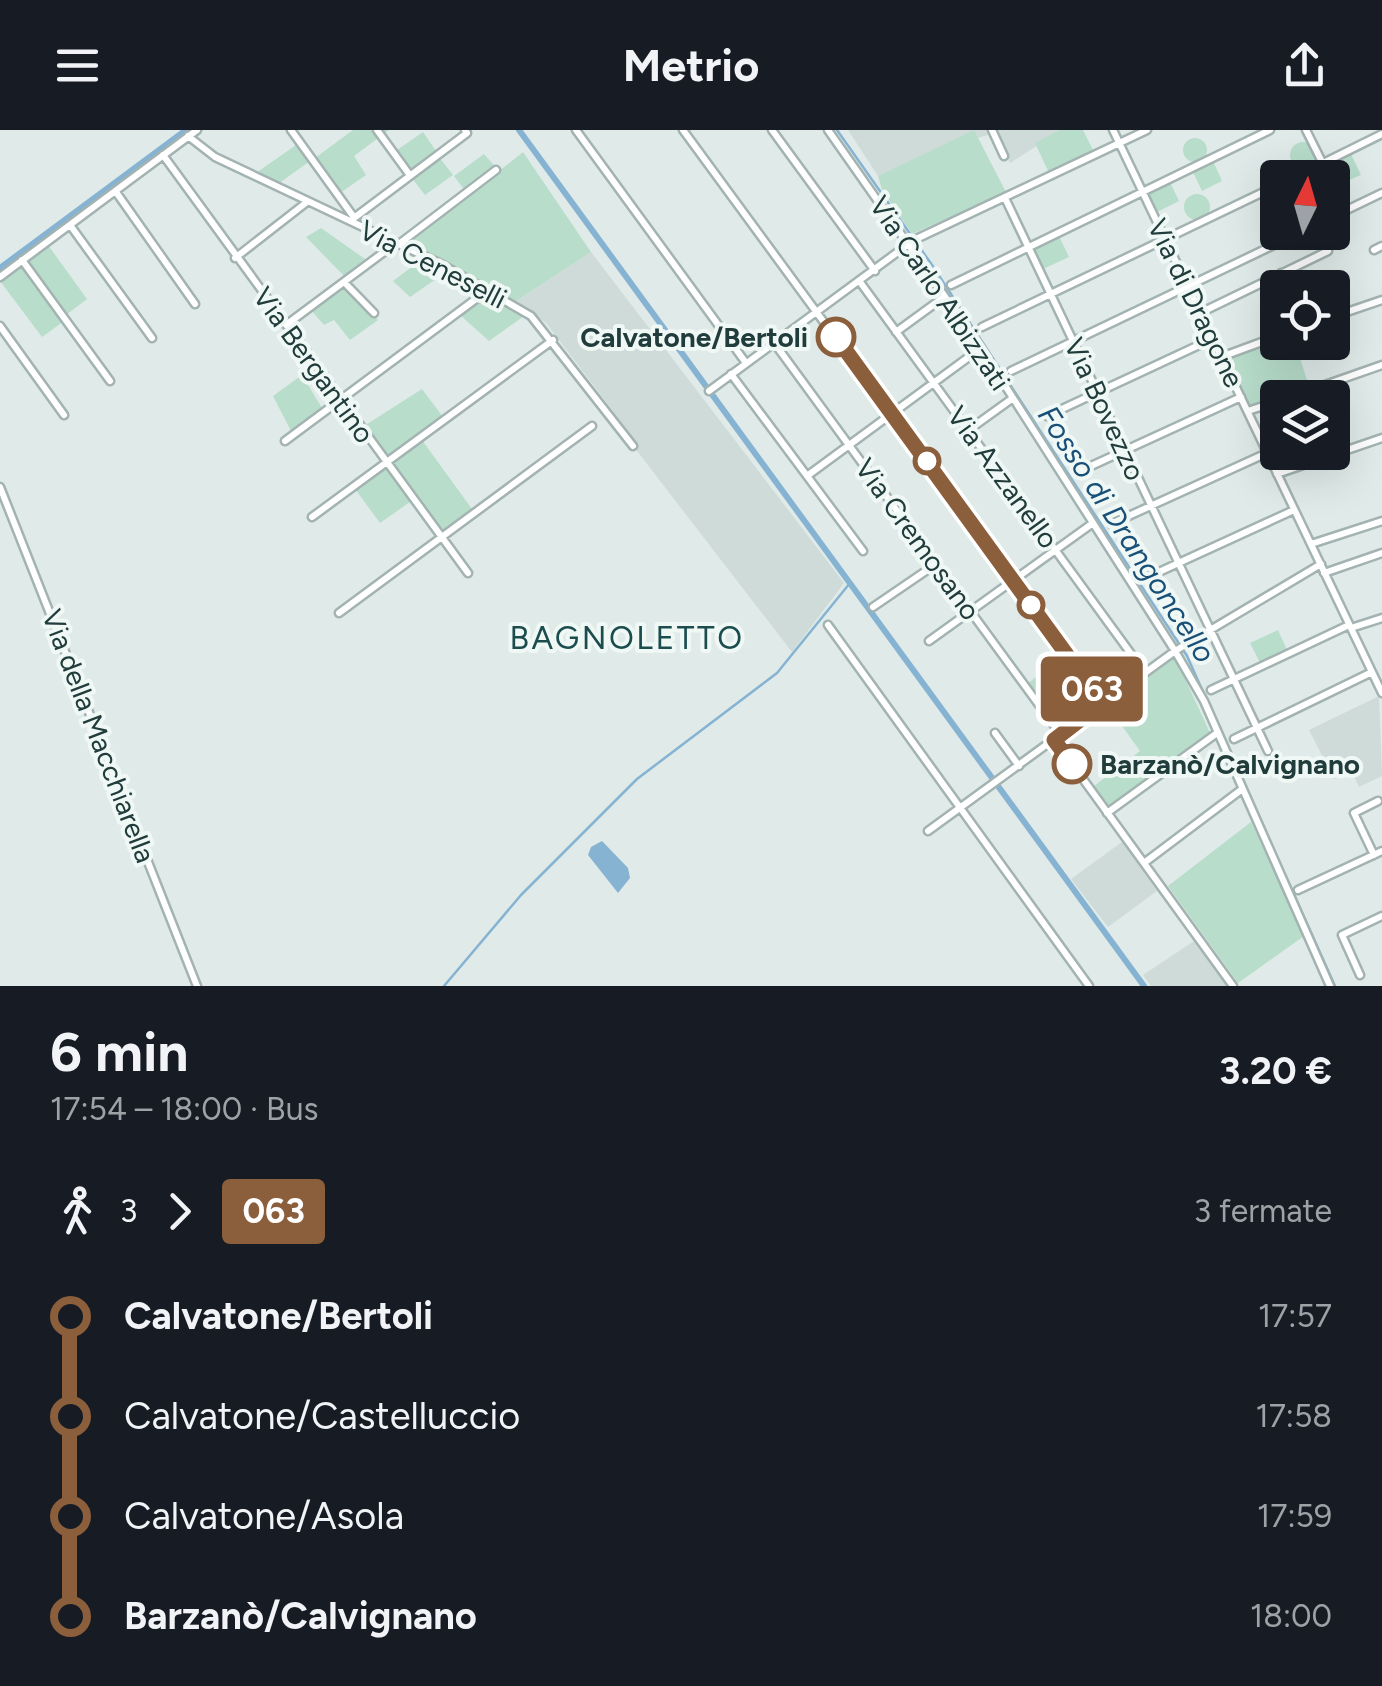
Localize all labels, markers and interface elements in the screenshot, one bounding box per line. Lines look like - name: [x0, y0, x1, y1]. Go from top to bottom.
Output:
- icon: menu: [50, 38, 105, 93]
- text: Metrio: [623, 38, 759, 92]
- icon: share: [1277, 38, 1332, 93]
- north arrow: [1260, 160, 1350, 250]
- map controls: [1260, 160, 1350, 470]
- street label: Via Carlo Albizzati: [862, 189, 1018, 397]
- street label: Via Ceneselli: [354, 212, 512, 316]
- street label: Via di Dragone: [1140, 213, 1252, 393]
- button: locate: [1260, 270, 1350, 360]
- street label: Via Bergantino: [246, 280, 382, 450]
- marker: Calvatone/Bertoli: [817, 318, 855, 356]
- place label: Calvatone/Bertoli: [580, 320, 808, 354]
- street label: Via Bovezzo: [1057, 332, 1153, 486]
- button: layers: [1260, 380, 1350, 470]
- street label: Via Azzanello: [940, 399, 1066, 555]
- water label: Fosso di Drangoncello: [1030, 399, 1224, 669]
- unlabelled marker: [914, 448, 940, 474]
- street label: Via Cremosano: [848, 452, 988, 626]
- unlabelled marker: [1018, 592, 1044, 618]
- street label: Via della Macchiarella: [35, 605, 163, 867]
- district label: BAGNOLETTO: [509, 619, 745, 657]
- line badge: 063: [1034, 656, 1150, 722]
- text: 063: [1061, 668, 1123, 710]
- marker: Barzanò/Calvignano: [1053, 745, 1091, 783]
- place label: Barzanò/Calvignano: [1100, 747, 1360, 781]
- text: 6 min: [50, 1019, 189, 1085]
- text: 3.20 €: [1219, 1048, 1332, 1094]
- text: 17:54 – 18:00 · Bus: [50, 1090, 318, 1128]
- icon: walk: [50, 1184, 105, 1239]
- icon: forward: [152, 1184, 207, 1239]
- text: 063: [242, 1190, 305, 1232]
- text: 3: [120, 1192, 137, 1230]
- text: 3 fermate: [1194, 1192, 1332, 1230]
- text: Calvatone/Bertoli: [124, 1293, 433, 1339]
- text: 17:57: [1258, 1297, 1332, 1335]
- text: Calvatone/Castelluccio: [124, 1393, 520, 1439]
- text: 17:58: [1255, 1397, 1332, 1435]
- text: Calvatone/Asola: [124, 1493, 404, 1539]
- text: 17:59: [1257, 1497, 1332, 1535]
- text: Barzanò/Calvignano: [124, 1593, 477, 1639]
- text: 18:00: [1250, 1597, 1332, 1635]

